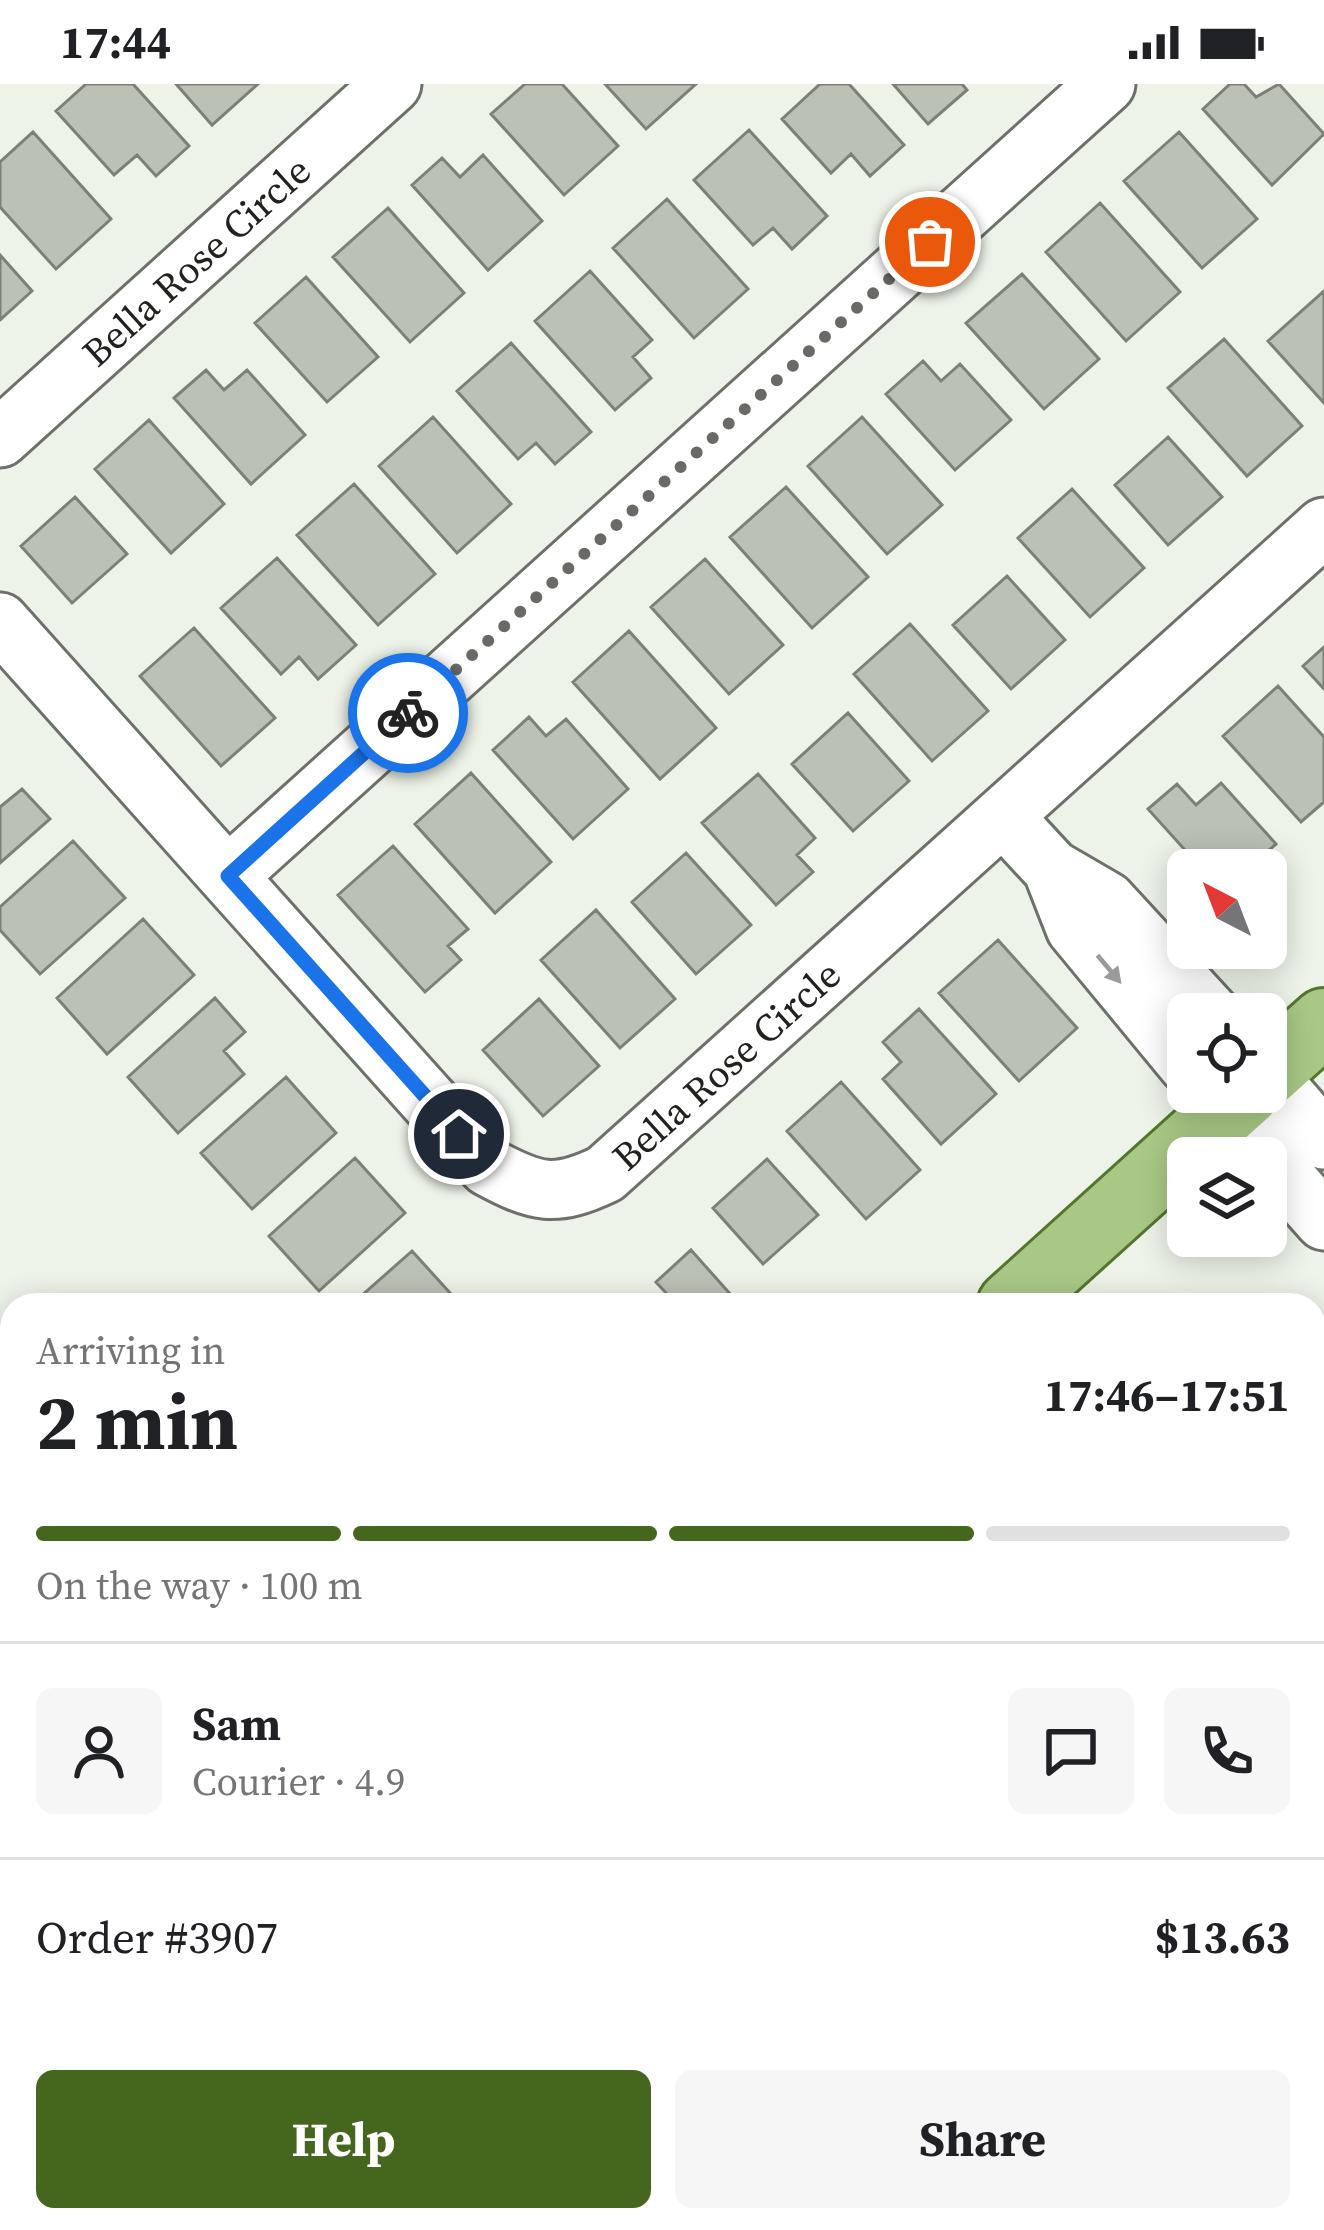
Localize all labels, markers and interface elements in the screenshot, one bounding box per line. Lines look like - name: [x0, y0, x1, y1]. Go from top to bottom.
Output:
- text: 17:44: [60, 11, 171, 73]
- street label: Bella Rose Circle: [71, 144, 322, 378]
- pin: [879, 191, 981, 293]
- icon: bag: [897, 209, 963, 275]
- courier: [348, 653, 468, 773]
- icon: bike: [375, 680, 441, 746]
- north arrow: [1167, 849, 1287, 969]
- map controls: [1167, 849, 1287, 1257]
- street label: Bella Rose Circle: [601, 948, 852, 1182]
- one-way arrow: [1096, 954, 1122, 985]
- button: locate: [1167, 993, 1287, 1113]
- pin: [408, 1083, 510, 1185]
- icon: home: [426, 1101, 492, 1167]
- button: layers: [1167, 1137, 1287, 1257]
- text: Arriving in: [36, 1324, 225, 1377]
- text: 17:46–17:51: [1044, 1364, 1290, 1426]
- text: 2 min: [36, 1368, 238, 1475]
- text: On the way · 100 m: [36, 1559, 363, 1612]
- button: person: [36, 1688, 162, 1814]
- button: chat: [1008, 1688, 1134, 1814]
- button: phone: [1164, 1688, 1290, 1814]
- text: Sam: [192, 1693, 281, 1755]
- text: Courier · 4.9: [192, 1755, 405, 1808]
- text: Order #3907: [36, 1906, 278, 1968]
- text: $13.63: [1155, 1906, 1290, 1968]
- button: Help: [36, 2070, 651, 2208]
- button: Share: [675, 2070, 1290, 2208]

